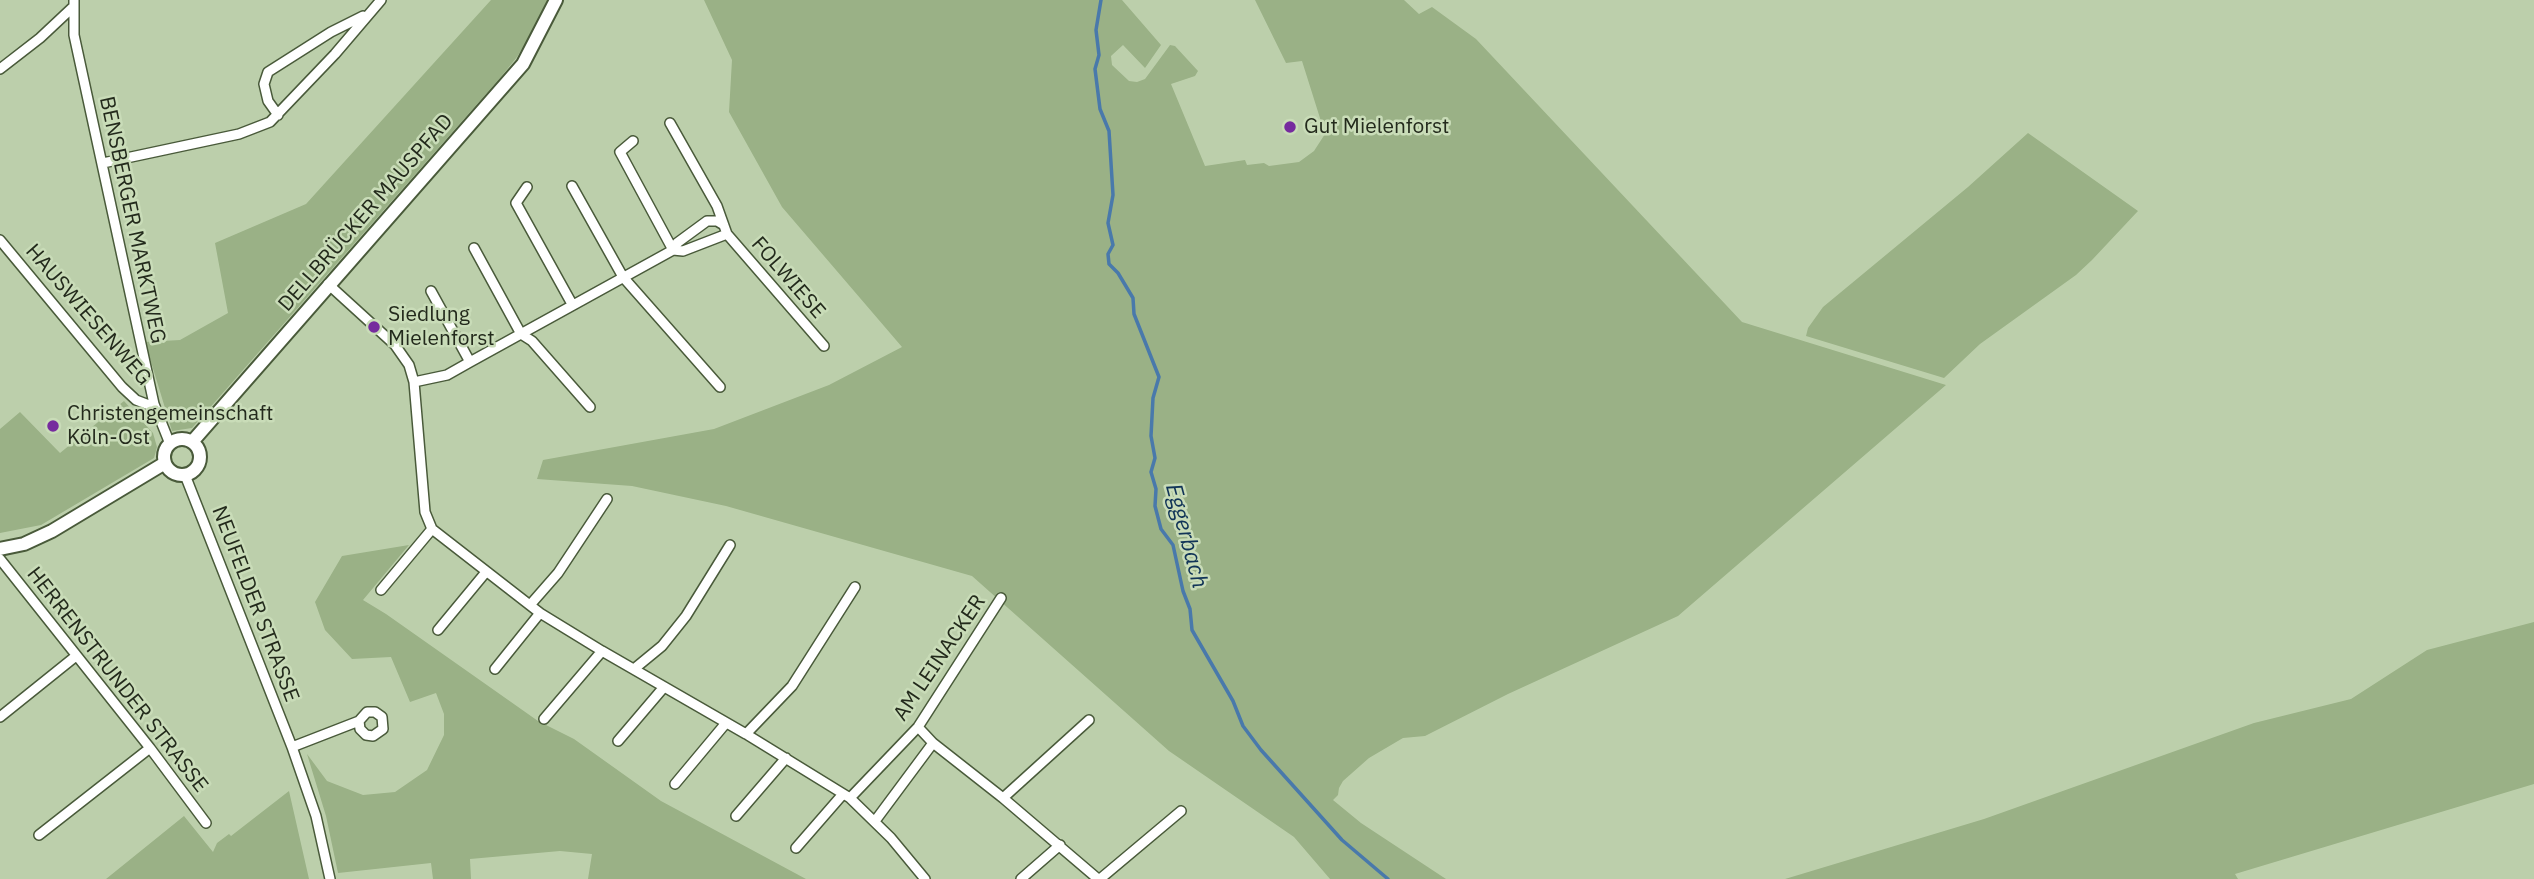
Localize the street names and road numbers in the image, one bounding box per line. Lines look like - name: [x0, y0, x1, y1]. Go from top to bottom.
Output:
- street label: BENSBERGER MARKTWEG: [93, 94, 171, 346]
- street label: DELLBRÜCKER MAUSPFAD: [273, 109, 459, 317]
- street label: FOLWIESE: [746, 232, 830, 324]
- street label: HAUSWIESENWEG: [20, 239, 156, 391]
- street label: NEUFELDER STRASSE: [206, 502, 304, 706]
- street label: HERRENSTRUNDER STRASSE: [21, 562, 213, 798]
- street label: AM LEINACKER: [889, 590, 991, 726]

